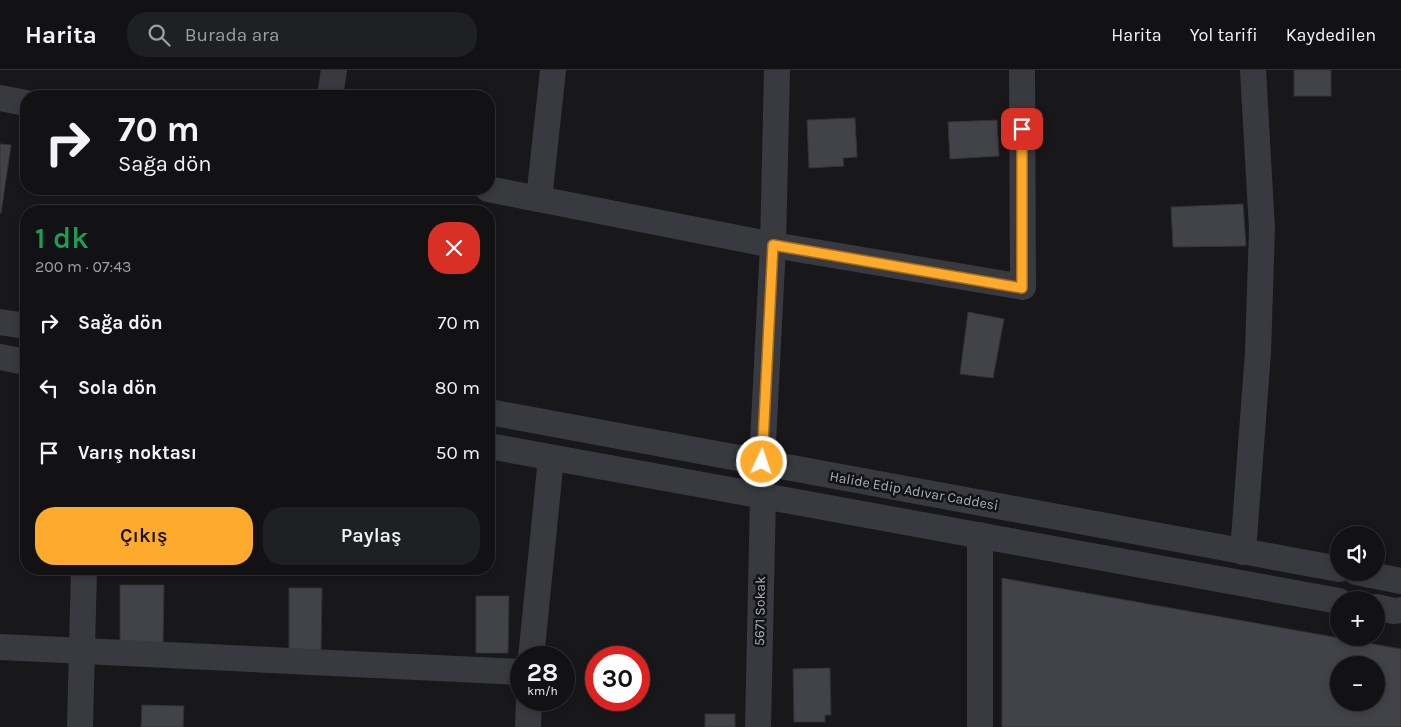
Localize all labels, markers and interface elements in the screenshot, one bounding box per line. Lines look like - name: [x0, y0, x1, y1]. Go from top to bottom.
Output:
- search box: [127, 12, 477, 57]
- text: Harita: [25, 21, 97, 49]
- icon: search: [145, 21, 173, 49]
- text: Burada ara: [185, 24, 279, 46]
- text: Harita: [1111, 24, 1162, 46]
- text: Yol tarifi: [1190, 24, 1258, 46]
- text: Kaydedilen: [1286, 24, 1376, 46]
- pin: [1001, 108, 1043, 150]
- text: 70 m: [118, 109, 200, 150]
- icon: right: [35, 110, 100, 175]
- icon: arrive: [1008, 115, 1036, 143]
- text: Sağa dön: [118, 151, 212, 177]
- text: 1 dk: [35, 220, 89, 256]
- button: close: [428, 222, 480, 274]
- text: 200 m · 07:43: [35, 257, 132, 276]
- icon: right: [35, 309, 63, 337]
- text: Sağa dön: [78, 312, 162, 334]
- text: 70 m: [438, 312, 480, 334]
- icon: left: [35, 374, 63, 402]
- text: Sola dön: [78, 377, 157, 399]
- text: 80 m: [435, 377, 480, 399]
- position arrow: [735, 435, 787, 487]
- icon: arrive: [35, 439, 63, 467]
- text: Varış noktası: [78, 442, 197, 464]
- text: 50 m: [436, 442, 480, 464]
- street label: Halide Edip Adıvar Caddesi: [828, 468, 1000, 514]
- button: Çıkış: [35, 507, 253, 565]
- button: Paylaş: [263, 507, 480, 565]
- map controls: [1330, 526, 1385, 711]
- button: sound: [1330, 526, 1385, 581]
- street label: 5671 Sokak: [751, 576, 769, 646]
- button: +: [1330, 591, 1385, 646]
- speed limit sign: 30: [585, 646, 650, 711]
- button: −: [1330, 656, 1385, 711]
- text: 28: [527, 658, 558, 687]
- text: km/h: [527, 684, 558, 698]

